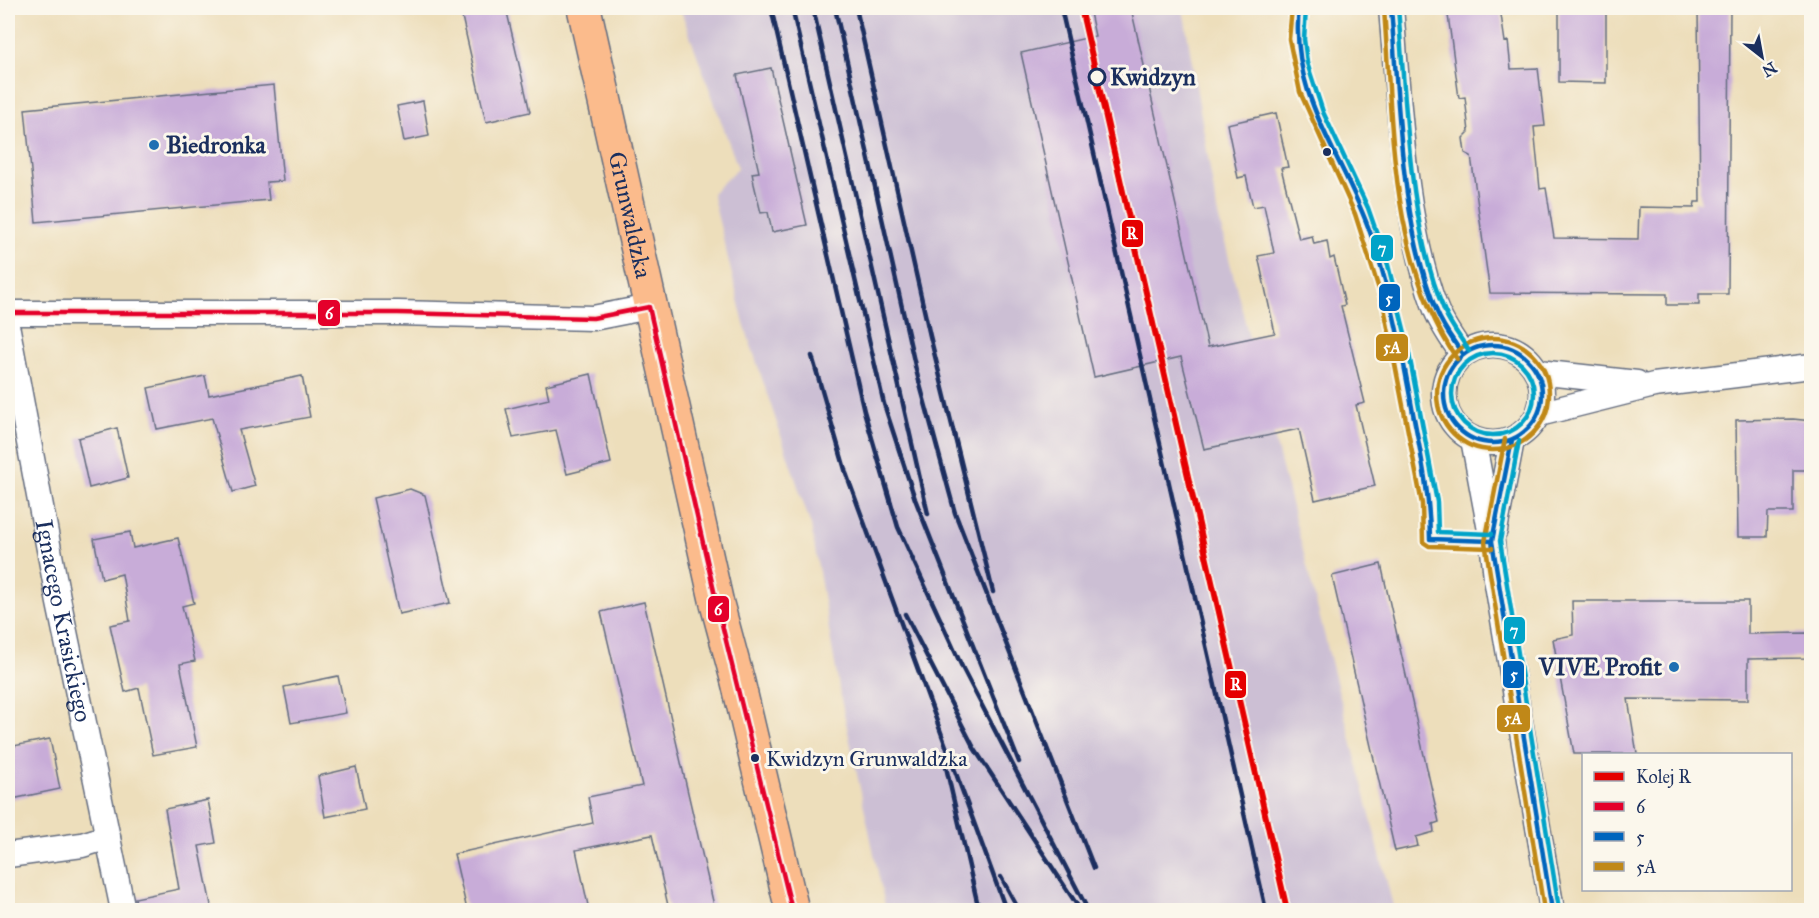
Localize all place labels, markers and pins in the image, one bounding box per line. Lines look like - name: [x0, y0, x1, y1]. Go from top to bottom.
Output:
- place label: Kwidzyn: [1110, 62, 1196, 92]
- marker: Kwidzyn: [1088, 68, 1106, 86]
- place label: Biedronka: [166, 130, 267, 160]
- marker: Biedronka: [147, 138, 161, 152]
- unlabelled marker: [1321, 146, 1333, 158]
- place label: VIVE Profit: [1538, 652, 1663, 682]
- marker: VIVE Profit: [1667, 660, 1681, 674]
- place label: Kwidzyn Grunwaldzka: [766, 745, 968, 772]
- marker: Kwidzyn Grunwaldzka: [749, 752, 761, 764]

